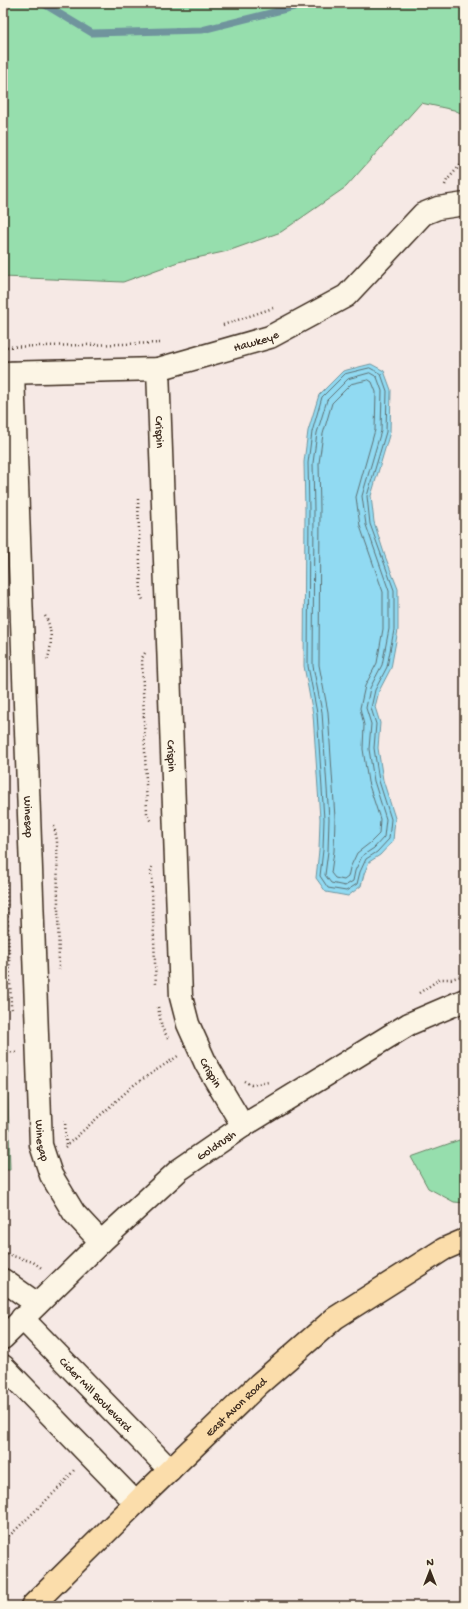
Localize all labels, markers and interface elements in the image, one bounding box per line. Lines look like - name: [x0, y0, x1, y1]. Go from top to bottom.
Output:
- street label: Hawkeye: [232, 328, 283, 356]
- street label: Crispin: [151, 416, 166, 449]
- street label: Crispin: [163, 740, 178, 772]
- street label: Winesap: [19, 796, 35, 838]
- street label: Crispin: [195, 1056, 224, 1091]
- street label: Winesap: [31, 1119, 51, 1163]
- street label: Goldrush: [195, 1128, 240, 1165]
- street label: Cider Mill Boulevard: [55, 1355, 135, 1436]
- street label: East Avon Road: [203, 1375, 271, 1441]
- north arrow: [410, 1551, 450, 1591]
- text: N: [426, 1557, 434, 1569]

